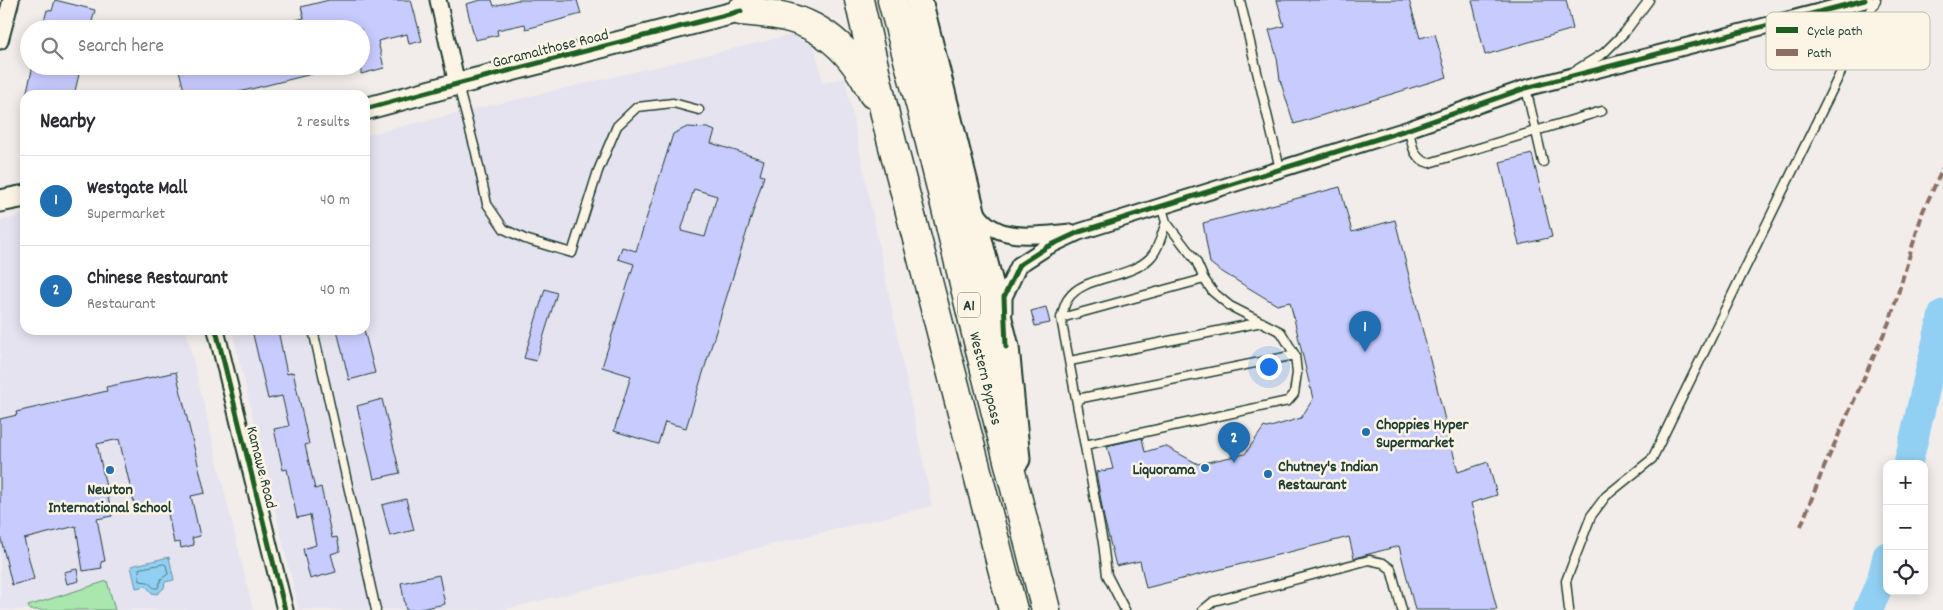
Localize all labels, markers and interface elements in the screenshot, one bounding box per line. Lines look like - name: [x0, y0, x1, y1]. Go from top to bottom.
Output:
- legend: [1766, 12, 1930, 70]
- search box: [20, 20, 370, 75]
- text: Cycle path: [1807, 22, 1863, 42]
- street label: Garamalthose Road: [490, 24, 611, 75]
- icon: search: [38, 34, 66, 62]
- text: Search here: [78, 34, 164, 61]
- text: Path: [1807, 44, 1832, 64]
- text: Nearby: [40, 108, 95, 138]
- text: 2 results: [296, 111, 350, 134]
- text: Westgate Mall: [87, 176, 187, 203]
- text: 1: [54, 189, 58, 212]
- text: 40 m: [320, 189, 350, 212]
- text: Supermarket: [87, 203, 165, 226]
- text: Chinese Restaurant: [87, 266, 228, 293]
- text: 2: [53, 279, 60, 302]
- text: 40 m: [320, 279, 350, 302]
- road number: A1: [958, 292, 980, 318]
- text: Restaurant: [87, 293, 156, 316]
- pin: 1: [1349, 311, 1381, 352]
- street label: Western Bypass: [962, 330, 1007, 428]
- your location: [1256, 354, 1282, 380]
- place label: Choppies Hyper Supermarket: [1376, 414, 1470, 455]
- pin: 2: [1218, 422, 1250, 463]
- street label: Kamawe Road: [239, 424, 282, 511]
- marker: Choppies Hyper Supermarket: [1360, 426, 1372, 438]
- place label: Chutney's Indian Restaurant: [1278, 456, 1378, 497]
- place label: Liquorama: [1132, 459, 1196, 482]
- map controls: [1883, 460, 1928, 595]
- button: +: [1883, 460, 1928, 505]
- marker: Liquorama: [1199, 462, 1211, 474]
- marker: Newton International School: [104, 464, 116, 476]
- marker: Chutney's Indian Restaurant: [1262, 468, 1274, 480]
- place label: Newton International School: [48, 479, 172, 520]
- button: −: [1883, 505, 1928, 550]
- button: locate: [1883, 550, 1928, 595]

